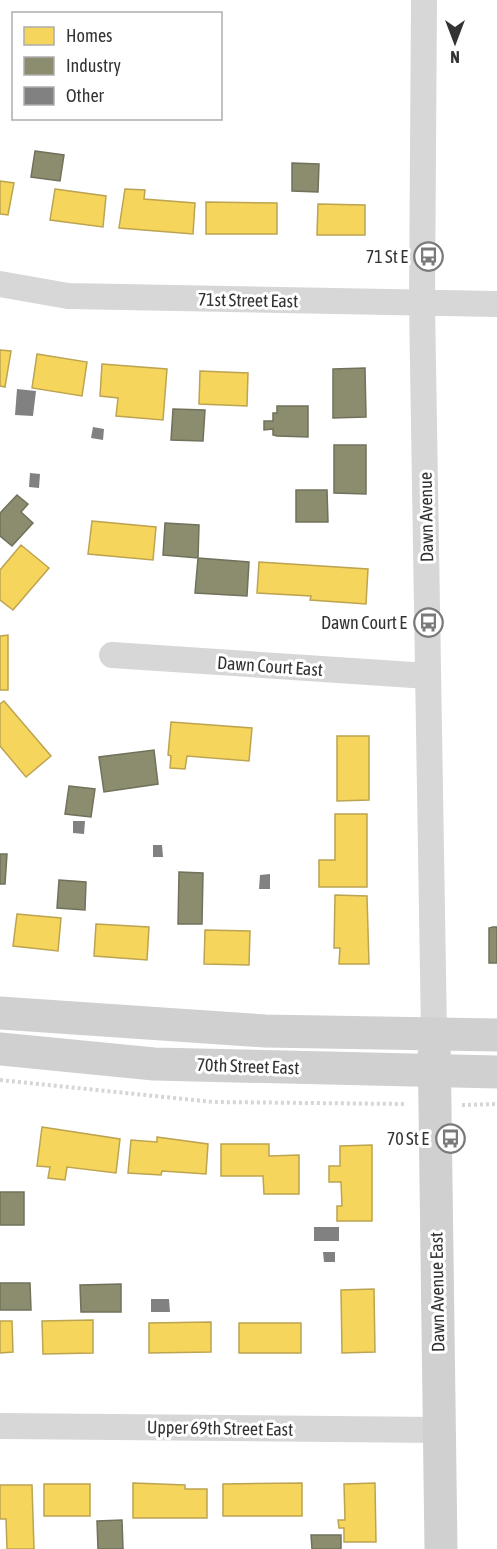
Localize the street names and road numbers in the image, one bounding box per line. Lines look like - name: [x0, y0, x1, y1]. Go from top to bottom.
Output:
- street label: 71st Street East: [198, 289, 298, 311]
- street label: Dawn Avenue: [415, 472, 437, 562]
- street label: Dawn Court East: [216, 652, 324, 680]
- street label: 70th Street East: [196, 1054, 300, 1078]
- street label: Dawn Avenue East: [425, 1232, 449, 1352]
- street label: Upper 69th Street East: [147, 1416, 293, 1440]

